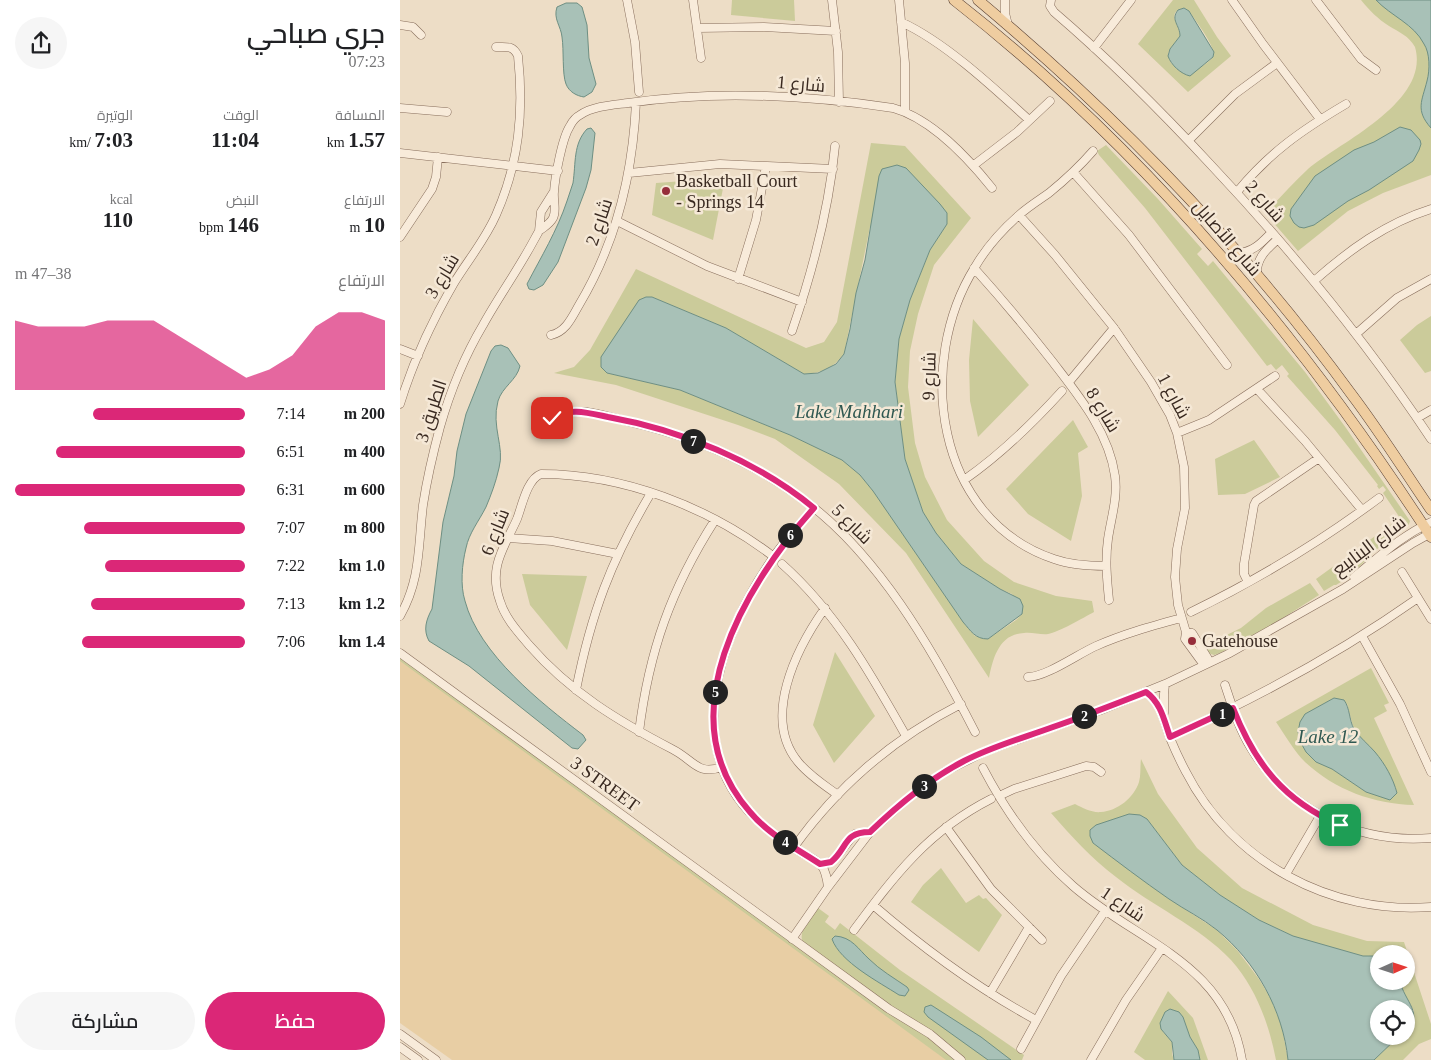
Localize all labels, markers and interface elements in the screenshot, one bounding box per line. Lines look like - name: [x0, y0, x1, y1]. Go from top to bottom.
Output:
- button: share: [15, 17, 67, 69]
- text: جري صباحي: [247, 18, 385, 49]
- text: 07:23: [349, 53, 385, 70]
- street label: شارع 1: [776, 72, 826, 98]
- text: الوتيرة: [97, 108, 133, 123]
- text: الوقت: [223, 108, 259, 123]
- text: المسافة: [335, 108, 385, 123]
- text: 7:03: [95, 128, 133, 152]
- text: 11:04: [211, 128, 259, 152]
- text: 1.57: [348, 128, 385, 152]
- text: /km: [69, 135, 95, 150]
- text: km: [327, 135, 348, 150]
- place label: Basketball Court - Springs 14: [676, 171, 797, 212]
- street label: شارع 2: [1240, 176, 1288, 227]
- marker: Basketball Court - Springs 14: [660, 185, 672, 197]
- text: kcal: [110, 192, 133, 207]
- text: النبض: [226, 193, 259, 208]
- text: الارتفاع: [344, 193, 385, 208]
- street label: شارع 2: [582, 196, 618, 249]
- street label: شارع الأصايل: [1187, 196, 1265, 281]
- text: 110: [103, 208, 133, 232]
- text: 146: [228, 213, 259, 237]
- text: 10: [364, 213, 385, 237]
- text: bpm: [199, 220, 228, 235]
- text: m: [350, 220, 364, 235]
- street label: شارع 3: [421, 250, 465, 303]
- text: 38–47 m: [15, 265, 71, 282]
- text: الارتفاع: [338, 272, 385, 289]
- street label: شارع 9: [918, 351, 942, 401]
- street label: شارع 1: [1152, 370, 1194, 423]
- street label: 3 الطريق: [412, 377, 452, 445]
- street label: شارع 8: [1080, 384, 1124, 437]
- pin: [531, 397, 573, 439]
- water label: Lake Mahhari: [794, 401, 903, 422]
- icon: check: [538, 404, 566, 432]
- text: 7:14: [277, 405, 305, 422]
- text: 200 m: [344, 405, 385, 422]
- pin: 7: [680, 428, 706, 454]
- text: 7: [690, 434, 697, 449]
- text: 6:51: [277, 443, 305, 460]
- text: 400 m: [344, 443, 385, 460]
- text: 6:31: [277, 481, 305, 498]
- text: 600 m: [344, 481, 385, 498]
- street label: شارع 5: [826, 500, 876, 550]
- street label: شارع 6: [477, 506, 515, 559]
- street label: شارع الينابيع: [1328, 512, 1411, 582]
- text: 7:07: [277, 519, 305, 536]
- text: 800 m: [344, 519, 385, 536]
- pin: 6: [778, 522, 802, 548]
- text: 6: [787, 528, 794, 543]
- text: 7:22: [277, 557, 305, 574]
- text: 1.0 km: [339, 557, 385, 574]
- text: 7:13: [277, 595, 305, 612]
- text: 1.2 km: [339, 595, 385, 612]
- place label: Gatehouse: [1202, 631, 1278, 651]
- text: 7:06: [277, 633, 305, 650]
- text: 1.4 km: [339, 633, 385, 650]
- marker: Gatehouse: [1186, 635, 1198, 647]
- pin: 5: [702, 680, 728, 704]
- text: 5: [712, 685, 719, 700]
- pin: 1: [1210, 702, 1234, 726]
- pin: 2: [1072, 704, 1096, 728]
- text: 1: [1219, 707, 1226, 722]
- text: 2: [1081, 709, 1088, 724]
- water label: Lake 12: [1297, 726, 1359, 747]
- street label: 3 STREET: [567, 753, 643, 815]
- pin: 3: [912, 774, 936, 798]
- text: 3: [921, 779, 928, 794]
- pin: [1319, 804, 1361, 846]
- icon: arrive: [1326, 811, 1354, 839]
- pin: 4: [772, 830, 798, 854]
- text: 4: [782, 835, 789, 850]
- street label: شارع 1: [1096, 882, 1149, 927]
- north arrow: [1370, 945, 1415, 990]
- map controls: [1370, 945, 1415, 1045]
- button: مشاركة: [15, 992, 195, 1050]
- button: حفظ: [205, 992, 385, 1050]
- button: locate: [1370, 1000, 1415, 1045]

